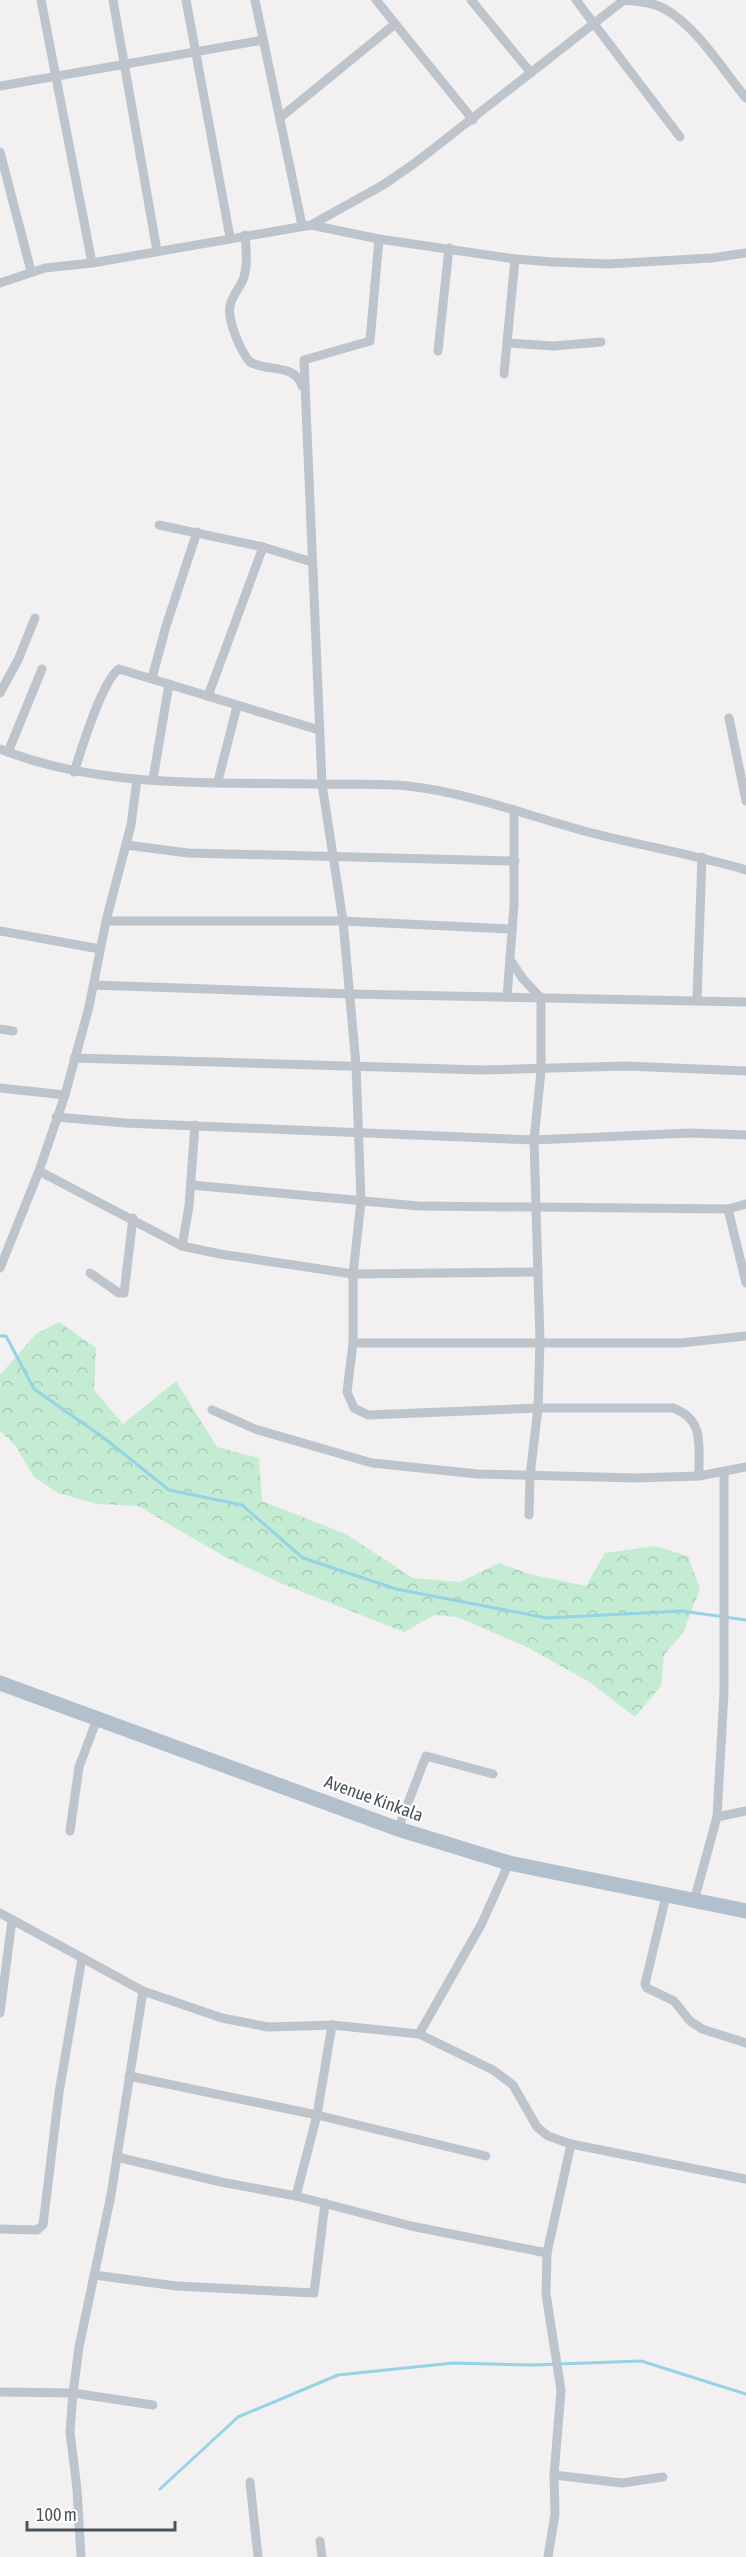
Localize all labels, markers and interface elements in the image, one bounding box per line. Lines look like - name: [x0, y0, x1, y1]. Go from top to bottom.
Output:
- street label: Avenue Kinkala: [322, 1770, 426, 1826]
- scale bar: [27, 2494, 176, 2532]
- text: 100 m: [36, 2504, 77, 2525]

